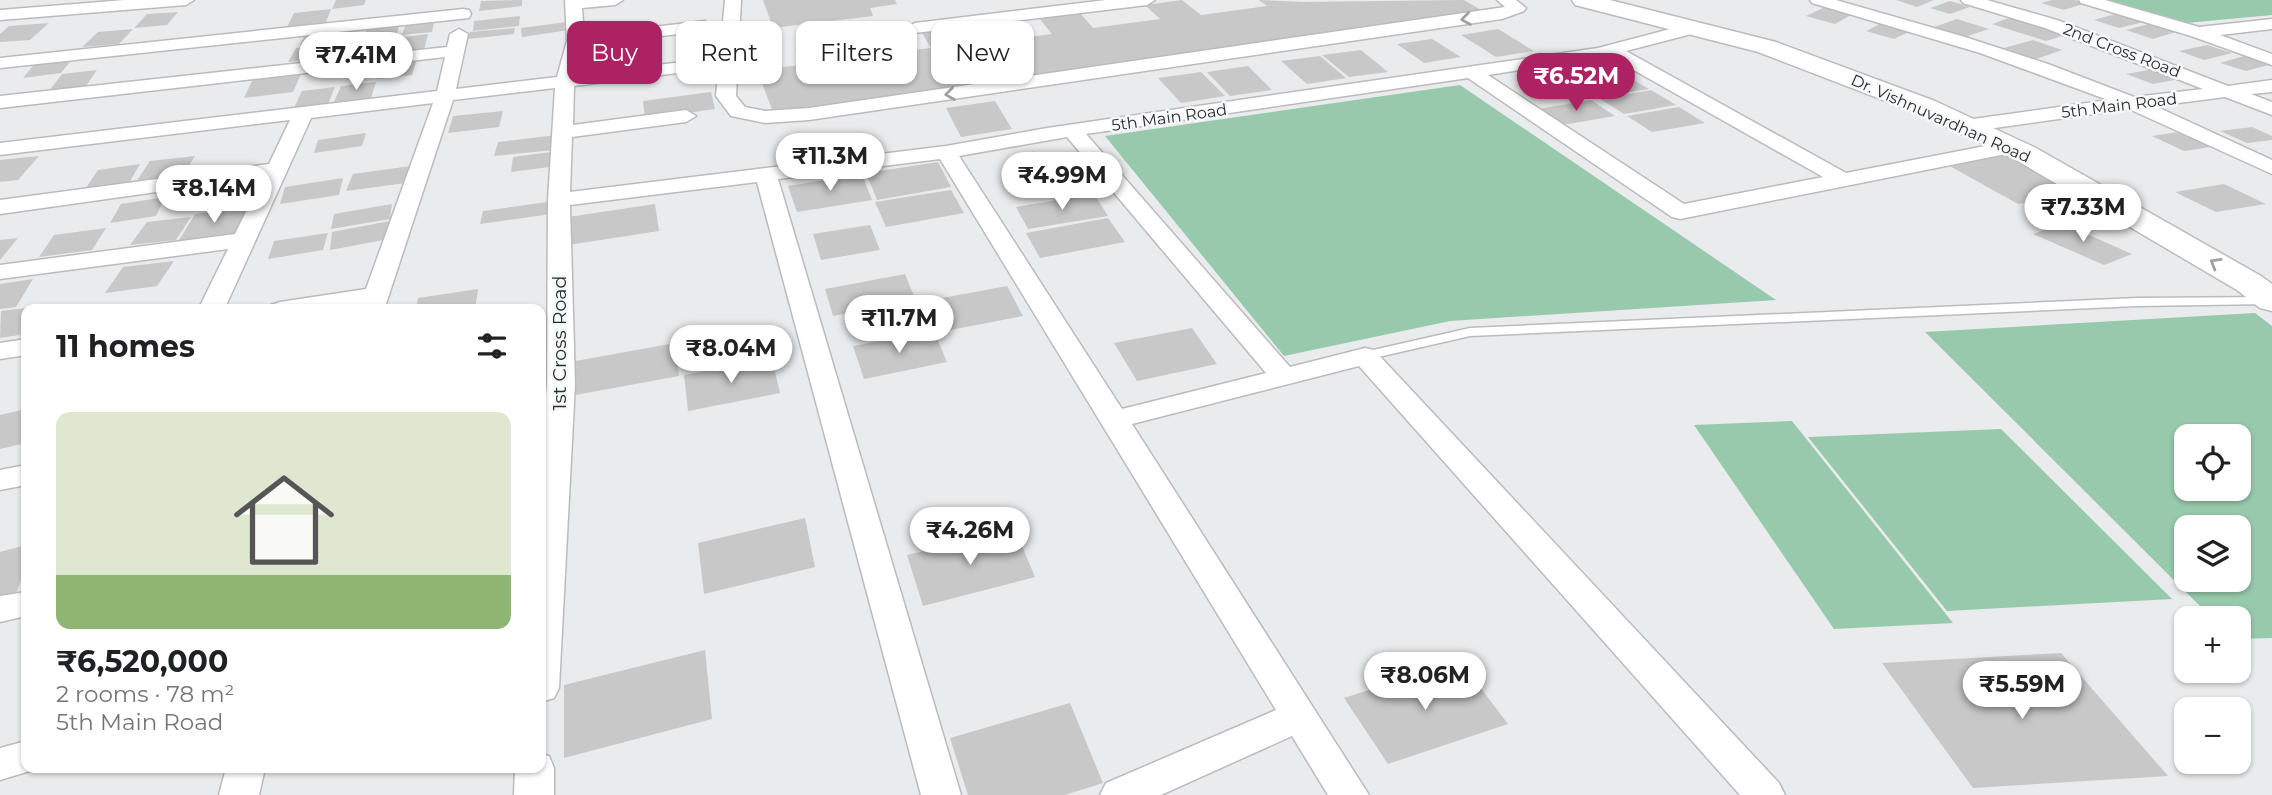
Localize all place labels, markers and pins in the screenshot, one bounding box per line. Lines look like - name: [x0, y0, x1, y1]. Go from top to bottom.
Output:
- pin: ₹7.41M: [299, 32, 413, 92]
- pin: ₹6.52M: [1519, 54, 1633, 113]
- pin: ₹11.3M: [773, 134, 887, 193]
- pin: ₹4.99M: [1005, 152, 1119, 212]
- pin: ₹8.14M: [157, 166, 271, 225]
- pin: ₹7.33M: [2026, 184, 2140, 244]
- pin: ₹11.7M: [842, 296, 956, 355]
- pin: ₹8.04M: [674, 326, 788, 385]
- pin: ₹4.26M: [913, 508, 1027, 567]
- pin: ₹8.06M: [1368, 652, 1482, 712]
- pin: ₹5.59M: [1965, 662, 2079, 721]

